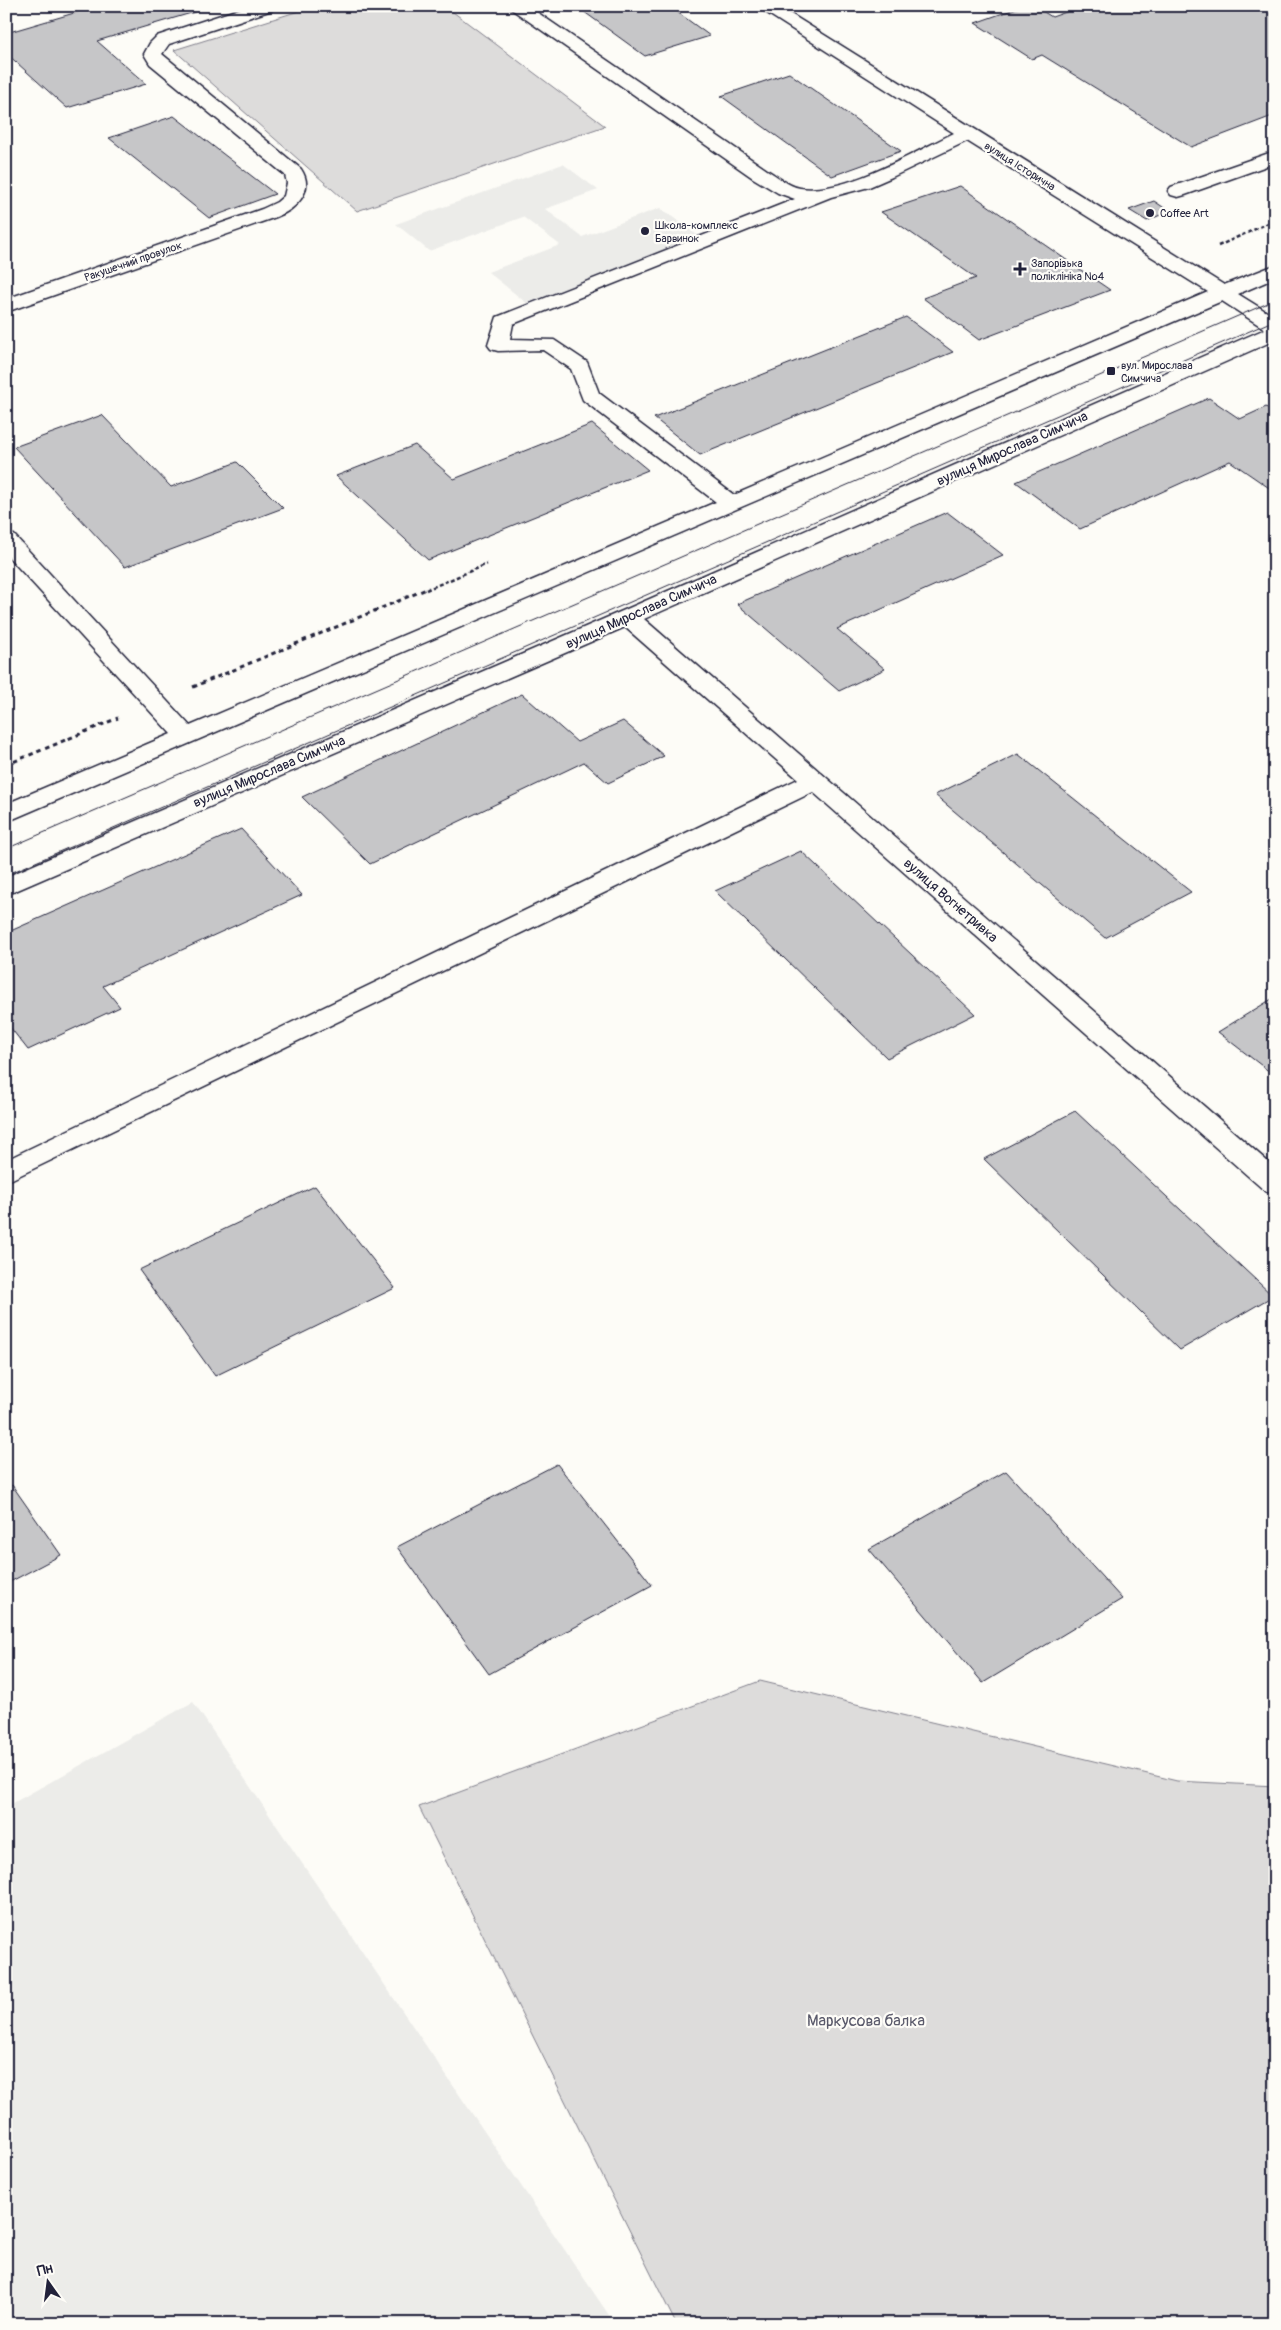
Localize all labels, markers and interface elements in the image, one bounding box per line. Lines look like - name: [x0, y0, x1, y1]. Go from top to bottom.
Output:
- street label: вулиця Історична: [982, 139, 1058, 194]
- marker: Coffee Art: [1144, 207, 1156, 219]
- place label: Coffee Art: [1160, 207, 1209, 220]
- place label: Школа-комплекс Барвинок: [655, 219, 738, 245]
- marker: Школа-комплекс Барвинок: [639, 225, 651, 237]
- street label: Ракушечний провулок: [83, 239, 184, 284]
- place label: Запорізька поліклініка №4: [1031, 257, 1105, 283]
- marker: Запорізька поліклініка №4: [1013, 262, 1027, 276]
- place label: вул. Мирослава Симчича: [1121, 359, 1193, 385]
- marker: вул. Мирослава Симчича: [1105, 365, 1117, 377]
- street label: вулиця Мирослава Симчича: [934, 407, 1090, 490]
- street label: вулиця Мирослава Симчича: [563, 570, 719, 653]
- street label: вулиця Мирослава Симчича: [191, 732, 348, 811]
- street label: вулиця Вогнетривка: [900, 855, 1001, 946]
- park label: Маркусова балка: [807, 2011, 925, 2031]
- north arrow: [22, 2258, 72, 2308]
- text: Пн: [35, 2260, 55, 2280]

